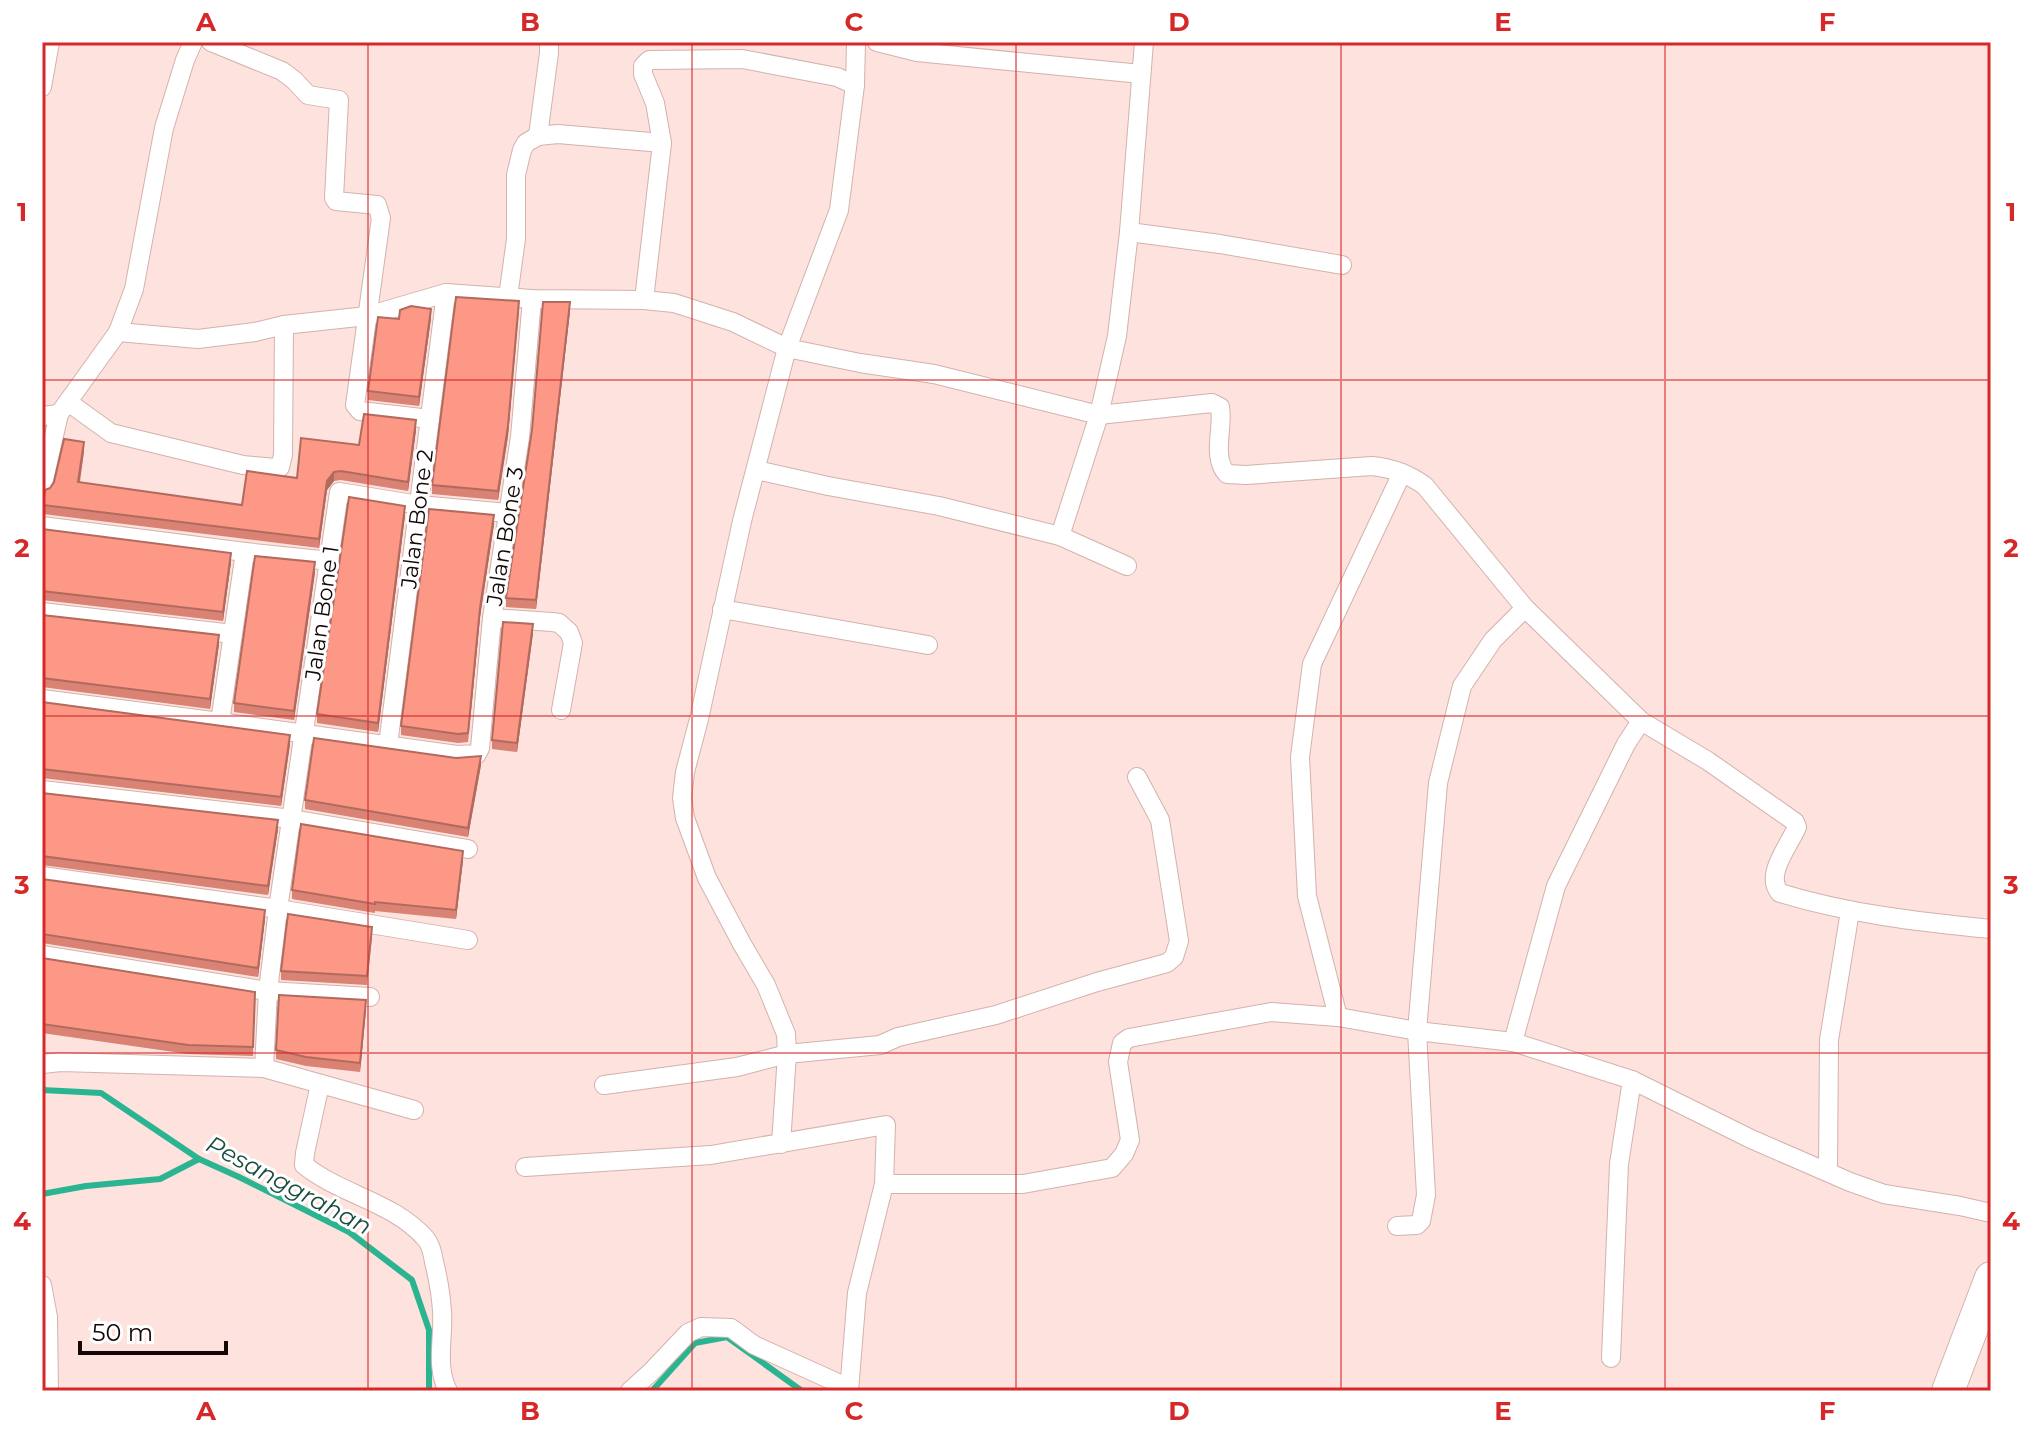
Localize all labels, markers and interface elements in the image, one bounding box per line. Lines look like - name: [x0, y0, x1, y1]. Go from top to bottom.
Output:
- text: A: [195, 6, 217, 38]
- text: B: [520, 6, 540, 38]
- text: C: [845, 6, 864, 38]
- text: D: [1168, 6, 1190, 38]
- text: E: [1494, 6, 1512, 38]
- text: F: [1819, 6, 1835, 38]
- text: 1: [17, 196, 27, 228]
- text: 1: [2006, 196, 2016, 228]
- street label: Jalan Bone 2: [395, 448, 439, 591]
- street label: Jalan Bone 3: [481, 465, 529, 608]
- text: 2: [14, 532, 30, 564]
- text: 2: [2003, 532, 2019, 564]
- street label: Jalan Bone 1: [299, 544, 345, 683]
- text: 3: [13, 869, 30, 901]
- text: 3: [2002, 869, 2019, 901]
- water label: Pesanggrahan: [201, 1129, 377, 1241]
- text: 4: [13, 1205, 31, 1237]
- text: 4: [2002, 1205, 2020, 1237]
- scale bar: [80, 1305, 226, 1355]
- text: 50 m: [92, 1318, 153, 1347]
- text: A: [195, 1395, 217, 1427]
- text: B: [520, 1395, 540, 1427]
- text: C: [845, 1395, 864, 1427]
- text: D: [1168, 1395, 1190, 1427]
- text: E: [1494, 1395, 1512, 1427]
- text: F: [1819, 1395, 1835, 1427]

